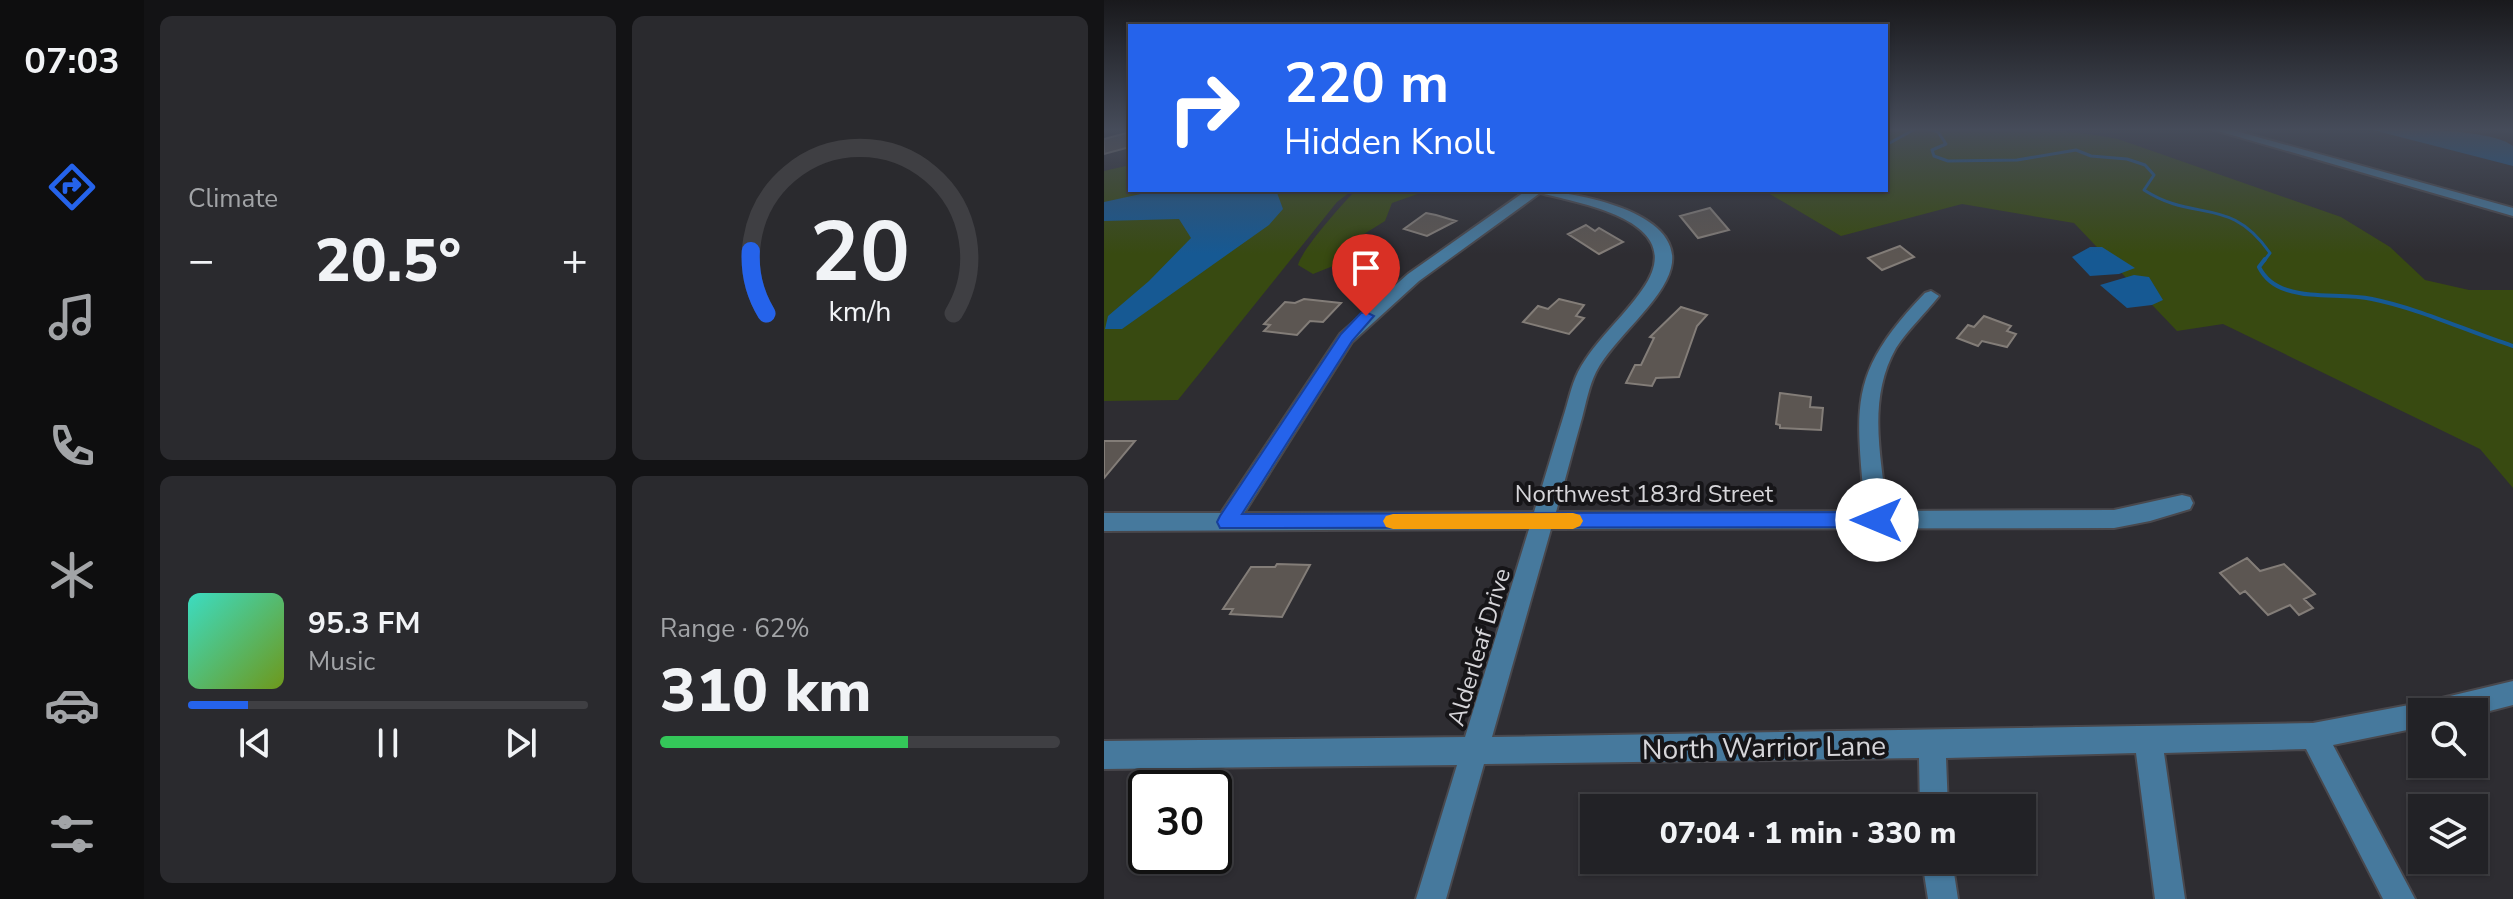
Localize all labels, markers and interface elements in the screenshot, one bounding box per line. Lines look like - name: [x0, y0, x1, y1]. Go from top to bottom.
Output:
- text: 07:03: [24, 37, 120, 86]
- text: 220 m: [1284, 45, 1449, 122]
- icon: right: [1152, 56, 1256, 160]
- text: Hidden Knoll: [1284, 118, 1495, 167]
- icon: directions: [44, 159, 100, 215]
- text: Climate: [188, 181, 278, 216]
- text: 20: [810, 195, 910, 308]
- text: 20.5°: [315, 220, 461, 302]
- text: −: [188, 231, 214, 291]
- text: +: [562, 231, 588, 291]
- pin: [1332, 234, 1400, 316]
- icon: arrive: [1344, 246, 1388, 290]
- icon: music: [44, 289, 100, 345]
- text: km/h: [829, 292, 891, 331]
- icon: phone: [44, 418, 100, 474]
- street label: Northwest 183rd Street: [1515, 478, 1774, 510]
- position arrow: [1835, 478, 1919, 562]
- icon: climate: [44, 547, 100, 603]
- street label: Alderleaf Drive: [1440, 564, 1518, 730]
- text: 95.3 FM: [308, 603, 420, 644]
- text: Range · 62%: [660, 611, 810, 646]
- text: Music: [308, 644, 375, 679]
- text: 310 km: [660, 650, 872, 732]
- icon: car: [44, 677, 100, 733]
- map controls: [2408, 698, 2488, 874]
- button: search: [2408, 698, 2488, 778]
- icon: previous: [233, 721, 277, 765]
- icon: pause: [366, 721, 410, 765]
- icon: next: [499, 721, 543, 765]
- street label: North Warrior Lane: [1642, 727, 1886, 769]
- speed limit sign: 30: [1128, 770, 1232, 874]
- button: layers: [2408, 794, 2488, 874]
- icon: filters: [44, 806, 100, 862]
- text: 07:04 · 1 min · 330 m: [1660, 813, 1956, 854]

